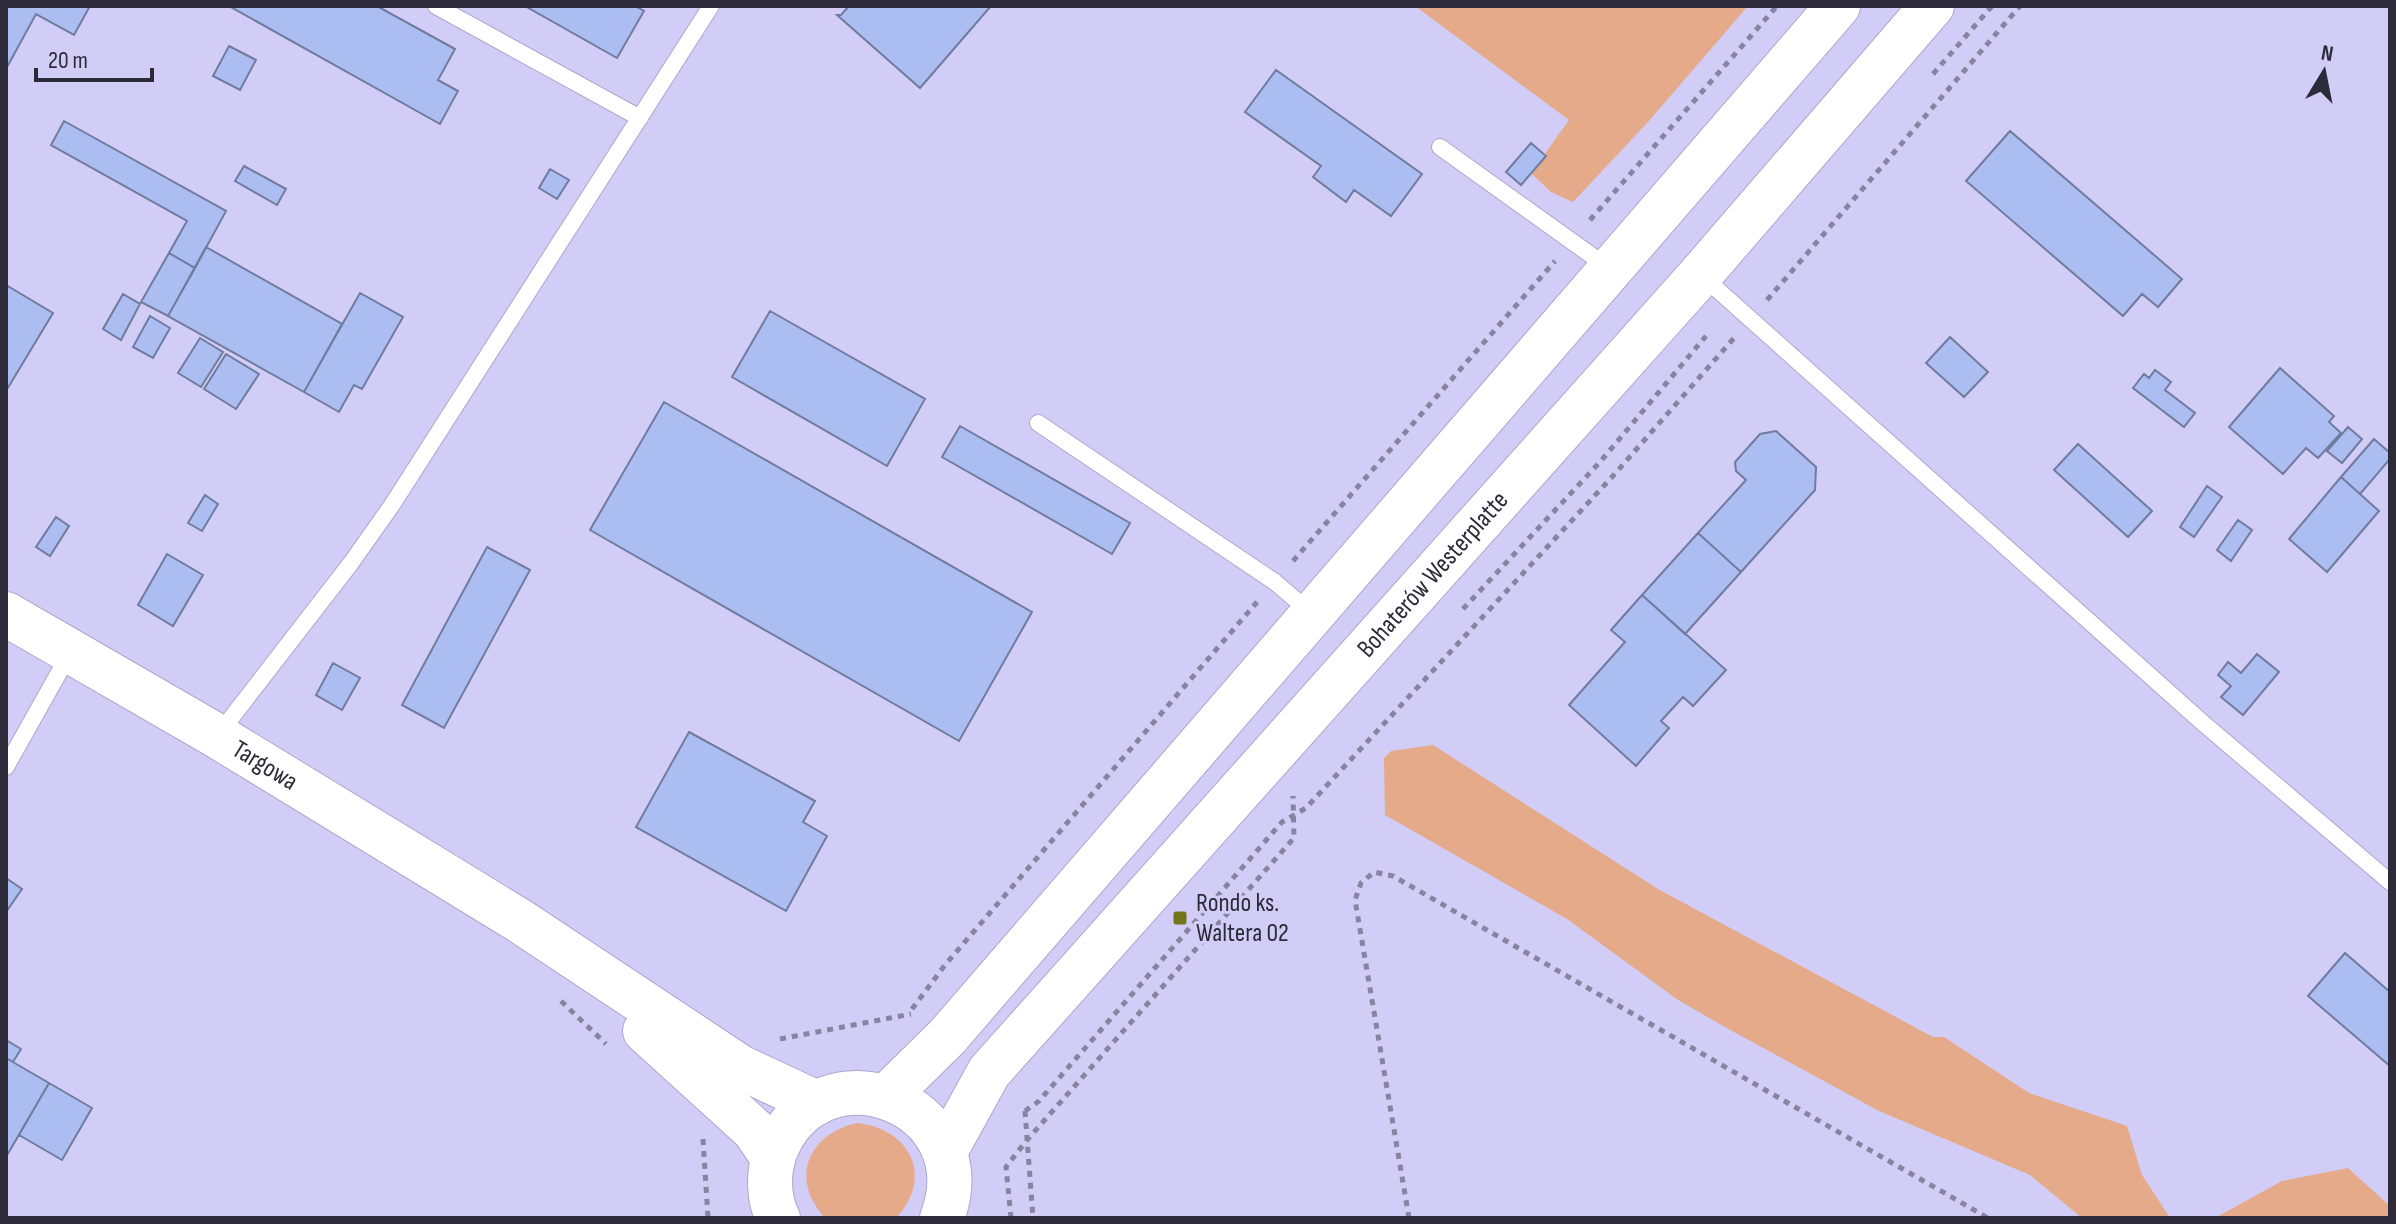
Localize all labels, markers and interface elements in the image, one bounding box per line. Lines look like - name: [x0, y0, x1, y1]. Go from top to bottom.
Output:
- scale bar: [36, 32, 152, 82]
- north arrow: [2284, 32, 2364, 112]
- text: N: [2319, 39, 2335, 68]
- text: 20 m: [48, 46, 88, 75]
- street label: Bohaterów Westerplatte: [1351, 485, 1515, 664]
- street label: Targowa: [227, 734, 303, 797]
- place label: Rondo ks. Waltera 02: [1196, 888, 1289, 949]
- marker: Rondo ks. Waltera 02: [1171, 909, 1189, 927]

